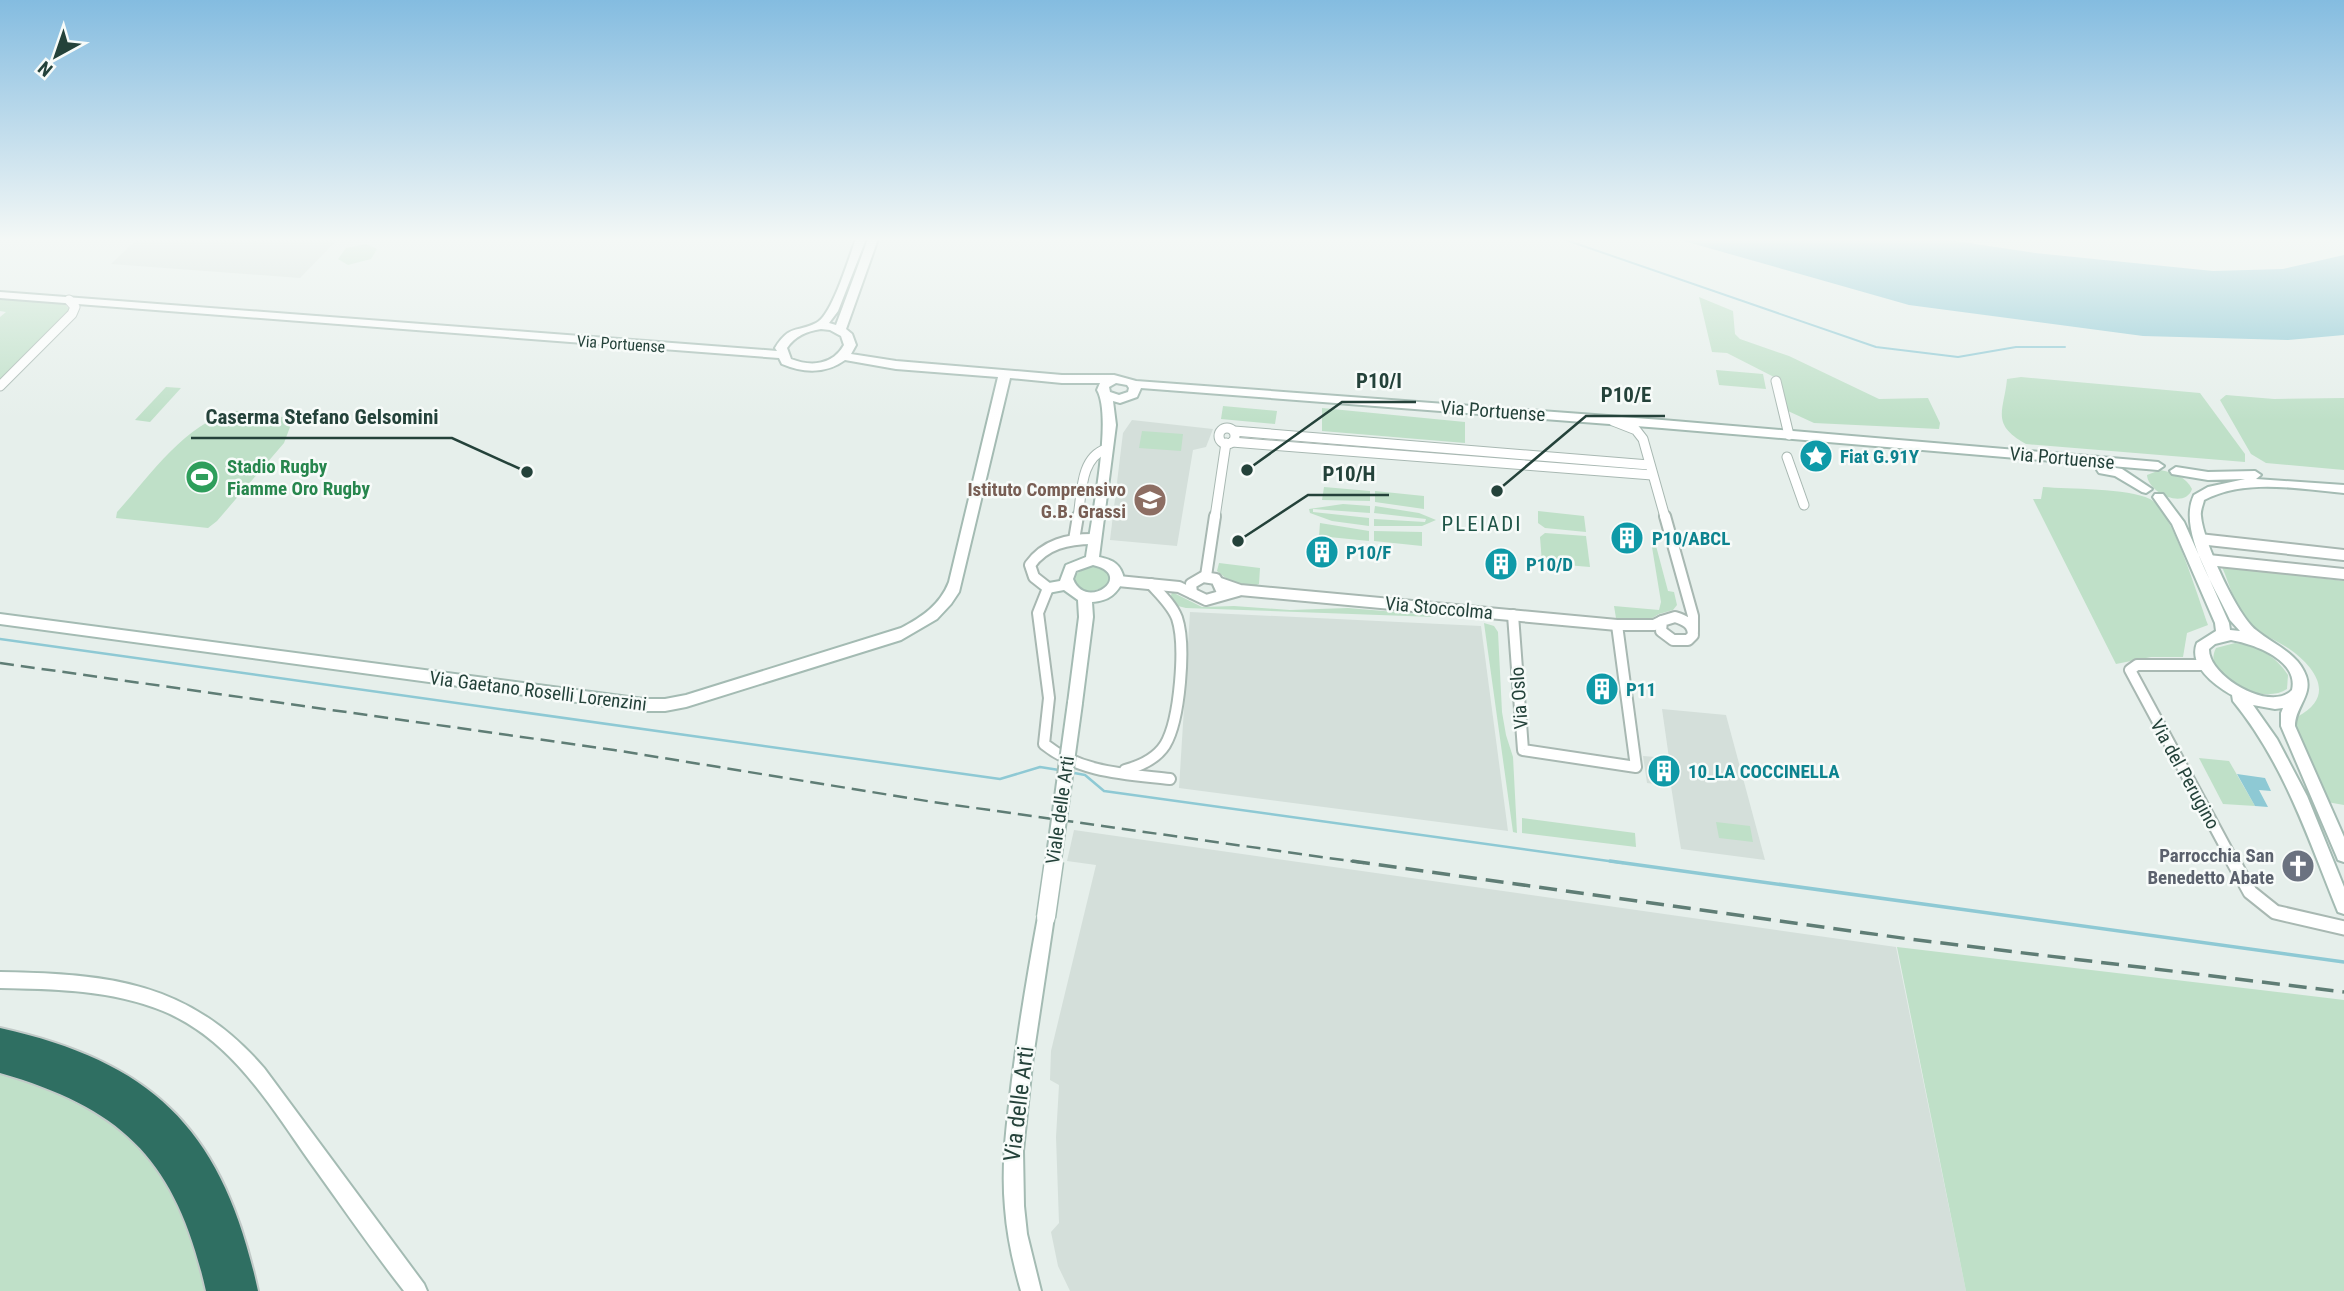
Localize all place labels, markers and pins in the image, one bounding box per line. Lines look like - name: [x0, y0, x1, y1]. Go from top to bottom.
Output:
- callout: P10/I: [1342, 360, 1416, 402]
- callout: P10/E: [1586, 374, 1665, 416]
- callout: Caserma Stefano Gelsomini: [191, 396, 452, 438]
- place icon: Fiat G.91Y: [1797, 437, 1835, 475]
- place label: Fiat G.91Y: [1840, 445, 1920, 468]
- callout: P10/H: [1308, 453, 1389, 495]
- place label: Stadio Rugby Fiamme Oro Rugby: [227, 455, 370, 500]
- sports icon: Stadio Rugby Fiamme Oro Rugby: [183, 458, 221, 496]
- place label: Istituto Comprensivo G.B. Grassi: [967, 478, 1126, 523]
- school or university icon: Istituto Comprensivo G.B. Grassi: [1131, 481, 1169, 519]
- building icon: P10/ABCL: [1608, 519, 1646, 557]
- place label: P10/ABCL: [1652, 527, 1730, 550]
- building icon: P10/F: [1303, 533, 1341, 571]
- place label: P10/F: [1346, 541, 1391, 564]
- building icon: P10/D: [1482, 545, 1520, 583]
- place label: P10/D: [1526, 553, 1573, 576]
- building icon: P11: [1583, 670, 1621, 708]
- place label: P11: [1626, 678, 1656, 701]
- building icon: 10_LA COCCINELLA: [1645, 752, 1683, 790]
- place label: 10_LA COCCINELLA: [1688, 760, 1840, 783]
- place label: Parrocchia San Benedetto Abate: [2147, 844, 2274, 889]
- church icon: Parrocchia San Benedetto Abate: [2279, 847, 2317, 885]

